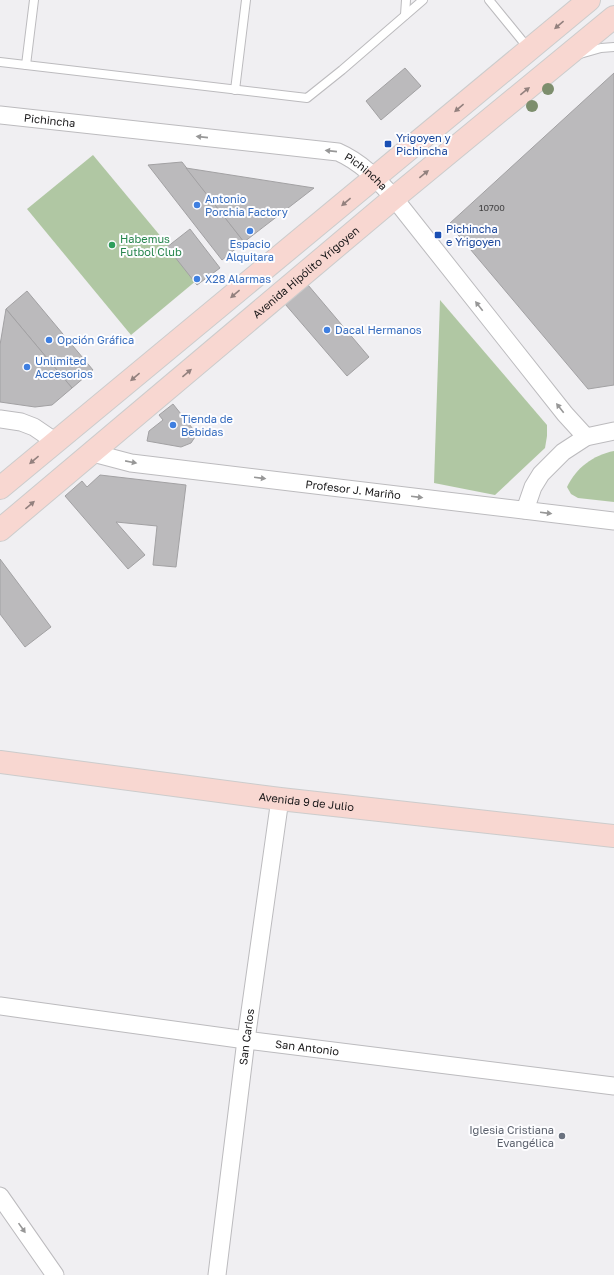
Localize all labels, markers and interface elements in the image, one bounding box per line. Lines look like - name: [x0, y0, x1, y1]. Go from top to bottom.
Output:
- one-way arrow: [554, 20, 564, 29]
- one-way arrow: [519, 87, 530, 96]
- one-way arrow: [454, 103, 464, 112]
- street label: Pichincha: [23, 111, 76, 129]
- place label: Yrigoyen y Pichincha: [396, 131, 451, 157]
- one-way arrow: [196, 134, 208, 140]
- marker: Yrigoyen y Pichincha: [383, 139, 393, 149]
- one-way arrow: [325, 148, 337, 154]
- street label: Pichincha: [342, 149, 390, 192]
- one-way arrow: [419, 169, 429, 178]
- place label: Antonio Porchia Factory: [205, 192, 288, 218]
- one-way arrow: [340, 198, 351, 207]
- marker: Antonio Porchia Factory: [192, 200, 202, 210]
- house number: 10700: [479, 202, 505, 213]
- place label: Pichincha e Yrigoyen: [446, 222, 501, 248]
- street label: Avenida Hipólito Yrigoyen: [250, 223, 362, 320]
- marker: Espacio Alquitara: [245, 226, 255, 236]
- marker: Pichincha e Yrigoyen: [433, 230, 443, 240]
- place label: Habemus Futbol Club: [120, 232, 182, 258]
- place label: Espacio Alquitara: [226, 237, 274, 263]
- marker: Habemus Futbol Club: [107, 240, 117, 250]
- place label: X28 Alarmas: [205, 272, 271, 285]
- marker: X28 Alarmas: [192, 274, 202, 284]
- one-way arrow: [229, 290, 240, 299]
- one-way arrow: [475, 300, 483, 311]
- place label: Dacal Hermanos: [335, 323, 422, 336]
- marker: Dacal Hermanos: [322, 325, 332, 335]
- place label: Opción Gráfica: [57, 333, 134, 346]
- marker: Opción Gráfica: [44, 335, 54, 345]
- place label: Unlimited Accesorios: [35, 354, 93, 380]
- marker: Unlimited Accesorios: [22, 362, 32, 372]
- one-way arrow: [182, 369, 192, 378]
- one-way arrow: [129, 373, 140, 381]
- one-way arrow: [555, 402, 564, 413]
- place label: Tienda de Bebidas: [181, 412, 233, 438]
- marker: Tienda de Bebidas: [168, 420, 178, 430]
- one-way arrow: [29, 455, 40, 464]
- one-way arrow: [125, 460, 137, 466]
- one-way arrow: [254, 475, 266, 482]
- street label: Profesor J. Mariño: [305, 477, 402, 501]
- one-way arrow: [411, 494, 423, 500]
- one-way arrow: [25, 501, 35, 510]
- one-way arrow: [540, 510, 552, 516]
- street label: Avenida 9 de Julio: [258, 789, 355, 813]
- street label: San Carlos: [236, 1008, 256, 1066]
- street label: San Antonio: [275, 1037, 340, 1058]
- place label: Iglesia Cristiana Evangélica: [469, 1123, 554, 1149]
- marker: Iglesia Cristiana Evangélica: [557, 1131, 567, 1141]
- one-way arrow: [18, 1223, 26, 1234]

